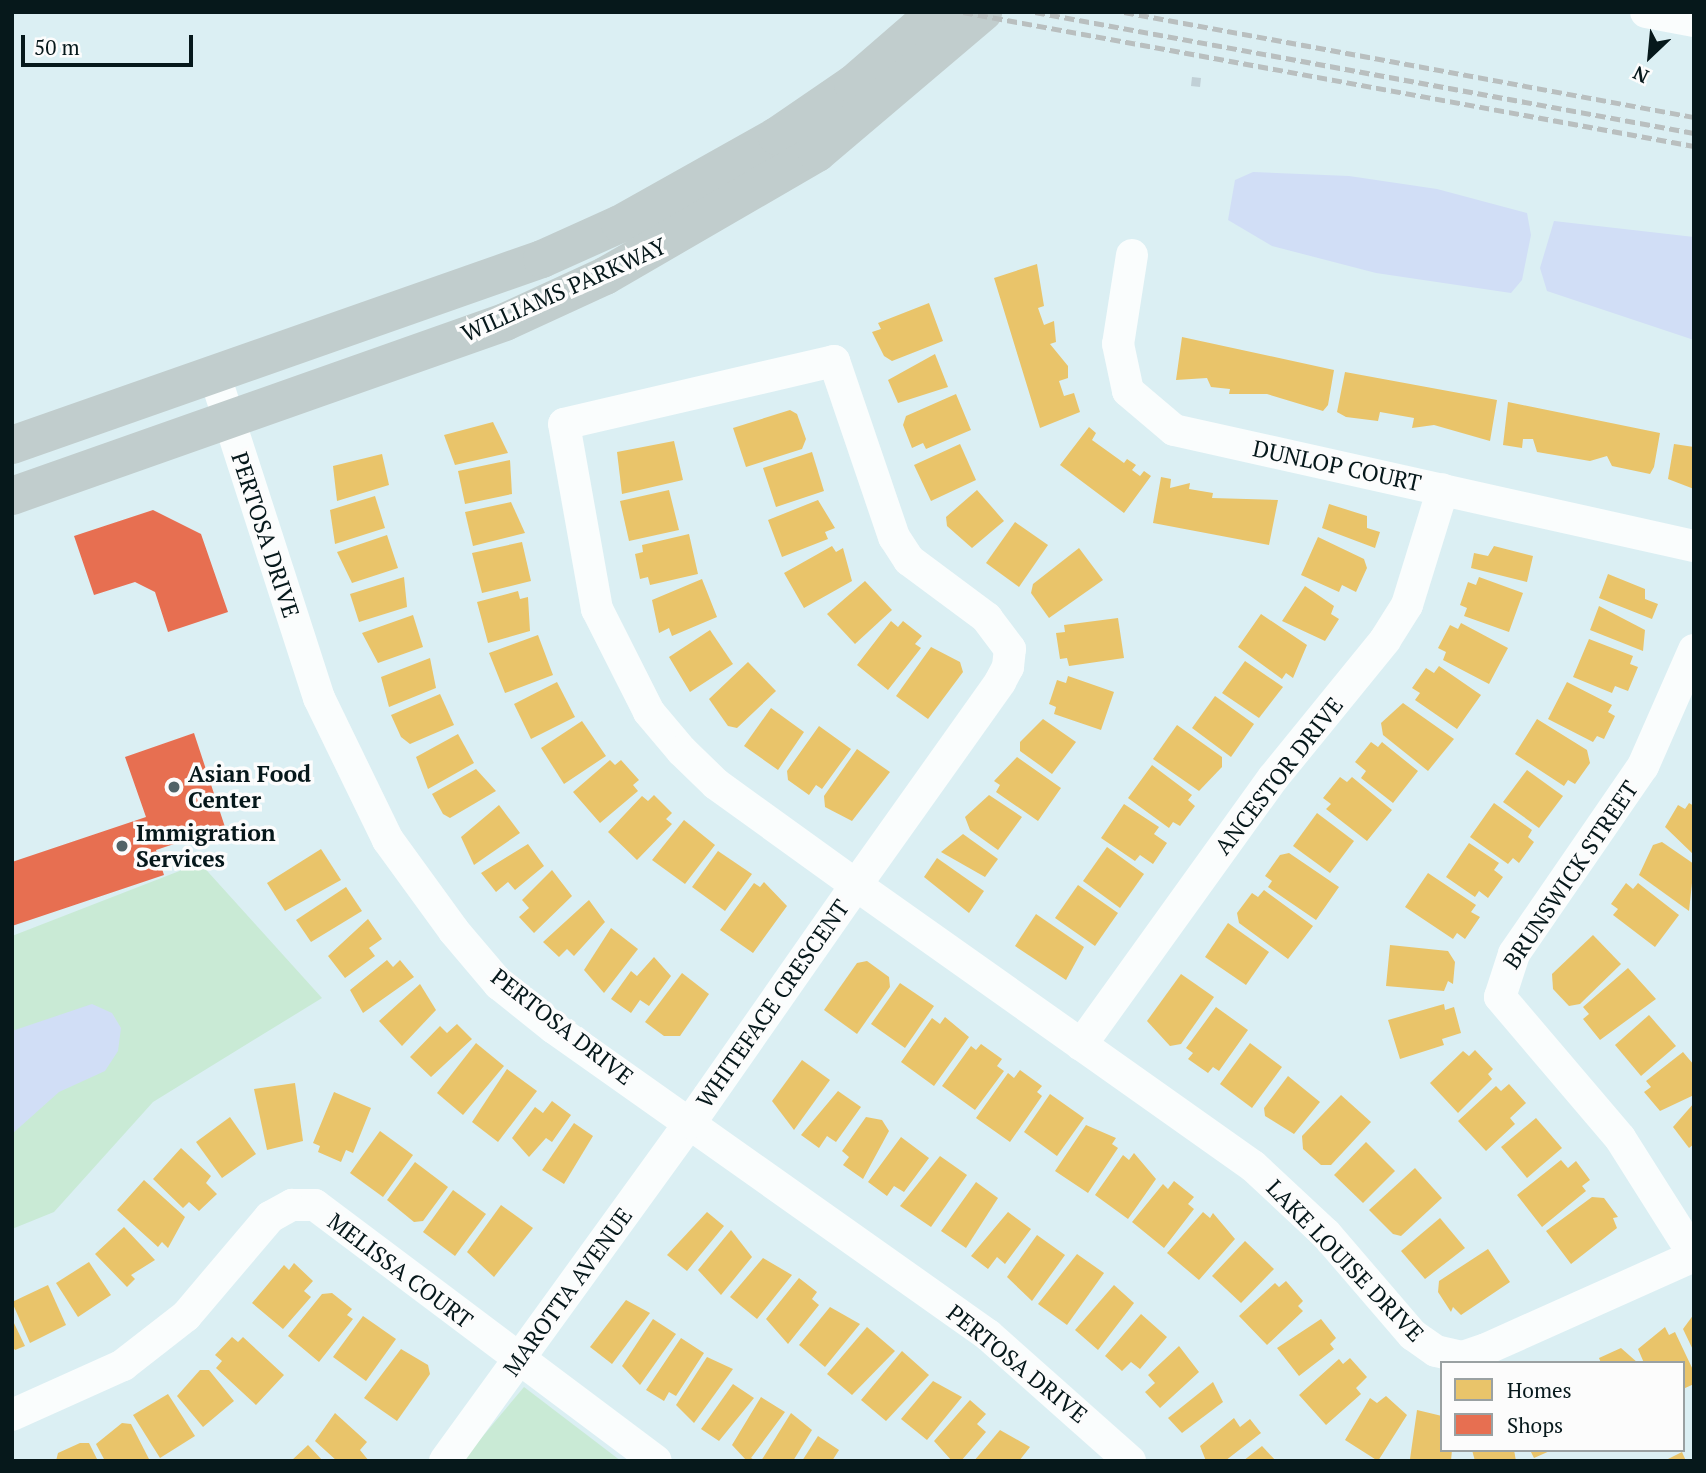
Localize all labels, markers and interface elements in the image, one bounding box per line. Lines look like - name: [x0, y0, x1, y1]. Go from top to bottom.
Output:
- scale bar: [24, 21, 196, 65]
- north arrow: [1615, 21, 1685, 91]
- text: 50 m: [34, 33, 80, 61]
- text: N: [1629, 61, 1653, 90]
- street label: WILLIAMS PARKWAY: [457, 232, 671, 348]
- street label: DUNLOP COURT: [1250, 435, 1424, 497]
- street label: PERTOSA DRIVE: [225, 448, 305, 622]
- street label: ANCESTOR DRIVE: [1209, 692, 1349, 860]
- place label: Asian Food Center: [188, 760, 311, 814]
- street label: BRUNSWICK STREET: [1498, 776, 1644, 974]
- marker: Asian Food Center: [166, 779, 182, 795]
- place label: Immigration Services: [136, 819, 276, 873]
- marker: Immigration Services: [114, 838, 130, 854]
- street label: WHITEFACE CRESCENT: [691, 895, 855, 1113]
- street label: PERTOSA DRIVE: [485, 963, 639, 1091]
- street label: LAKE LOUISE DRIVE: [1261, 1174, 1429, 1348]
- street label: MAROTTA AVENUE: [497, 1202, 639, 1382]
- street label: MELISSA COURT: [322, 1207, 478, 1335]
- street label: PERTOSA DRIVE: [941, 1299, 1093, 1429]
- legend: [1440, 1361, 1685, 1452]
- text: Homes: [1507, 1376, 1572, 1404]
- text: Shops: [1507, 1411, 1563, 1439]

